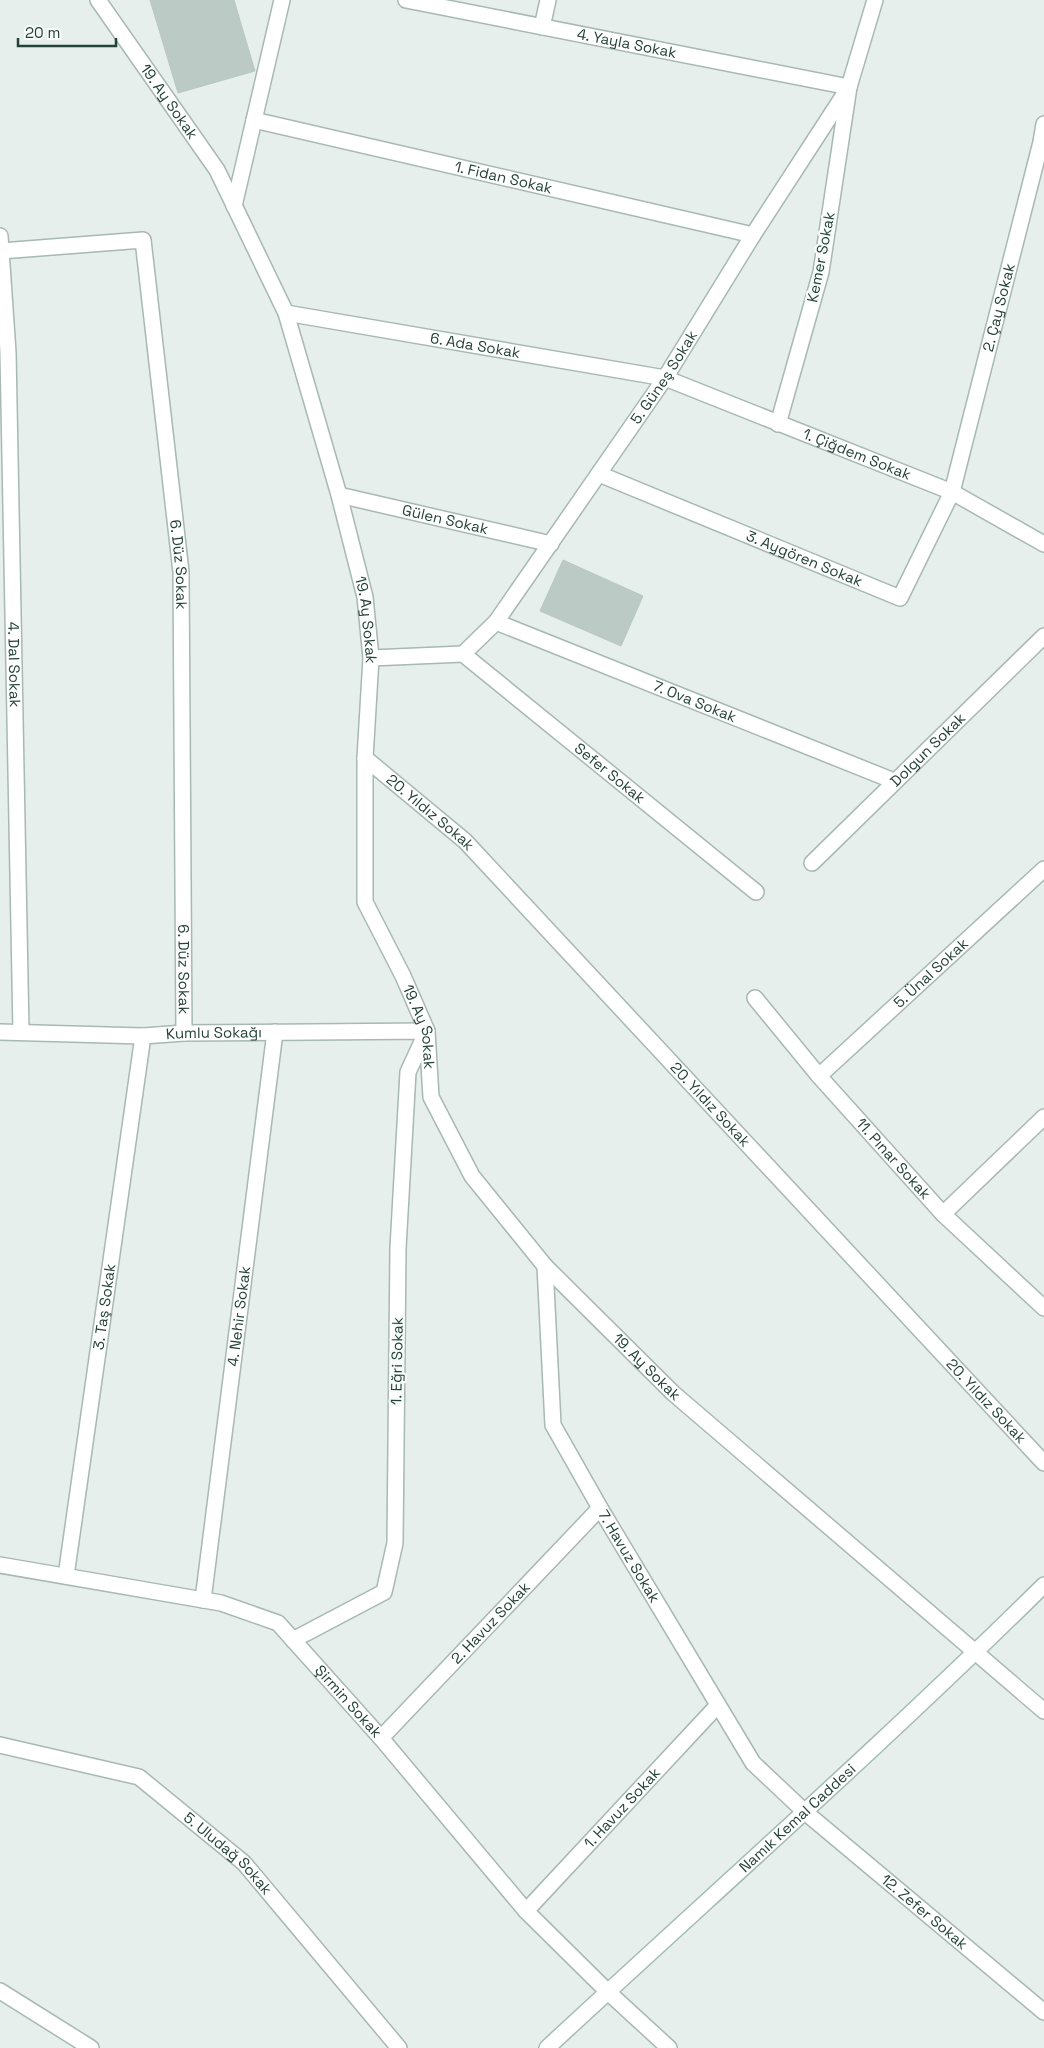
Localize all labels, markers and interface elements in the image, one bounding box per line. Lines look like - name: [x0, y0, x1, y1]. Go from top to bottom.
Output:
- scale bar: [18, 15, 115, 47]
- text: 20 m: [25, 23, 60, 42]
- street label: 4. Yayla Sokak: [575, 24, 678, 62]
- street label: 19. Ay Sokak: [137, 60, 203, 143]
- street label: 1. Fidan Sokak: [453, 157, 554, 197]
- street label: Kemer Sokak: [802, 210, 839, 304]
- street label: 2. Çay Sokak: [978, 261, 1019, 354]
- street label: 5. Güneş Sokak: [626, 327, 701, 428]
- street label: 6. Ada Sokak: [429, 328, 522, 362]
- street label: 1. Çiğdem Sokak: [800, 424, 914, 484]
- street label: Gülen Sokak: [400, 500, 490, 538]
- street label: 6. Düz Sokak: [166, 518, 191, 610]
- street label: 3. Aygören Sokak: [743, 526, 865, 591]
- street label: 19. Ay Sokak: [351, 574, 381, 664]
- street label: 4. Dal Sokak: [4, 622, 25, 708]
- street label: 7. Ova Sokak: [650, 676, 739, 726]
- street label: Dolgun Sokak: [886, 708, 969, 790]
- street label: Sefer Sokak: [571, 738, 649, 807]
- street label: 20. Yıldız Sokak: [383, 770, 479, 854]
- street label: 6. Düz Sokak: [174, 924, 194, 1015]
- street label: 5. Ünal Sokak: [889, 934, 972, 1012]
- street label: 19. Ay Sokak: [399, 981, 439, 1070]
- street label: Kumlu Sokağı: [165, 1022, 262, 1043]
- street label: 20. Yıldız Sokak: [667, 1058, 755, 1151]
- street label: 11. Pınar Sokak: [852, 1114, 935, 1203]
- street label: 3. Taş Sokak: [88, 1262, 119, 1351]
- street label: 4. Nehir Sokak: [223, 1265, 254, 1367]
- street label: 1. Eğri Sokak: [386, 1317, 407, 1405]
- street label: 19. Ay Sokak: [609, 1329, 685, 1404]
- street label: 20. Yıldız Sokak: [943, 1354, 1031, 1447]
- street label: 7. Havuz Sokak: [594, 1506, 665, 1606]
- street label: 2. Havuz Sokak: [447, 1577, 534, 1668]
- street label: Şirmin Sokak: [311, 1661, 386, 1741]
- street label: Namık Kemal Caddesi: [735, 1759, 860, 1876]
- street label: 1. Havuz Sokak: [579, 1763, 664, 1852]
- street label: 5. Uludağ Sokak: [180, 1808, 276, 1898]
- street label: 12. Zefer Sokak: [877, 1870, 972, 1953]

